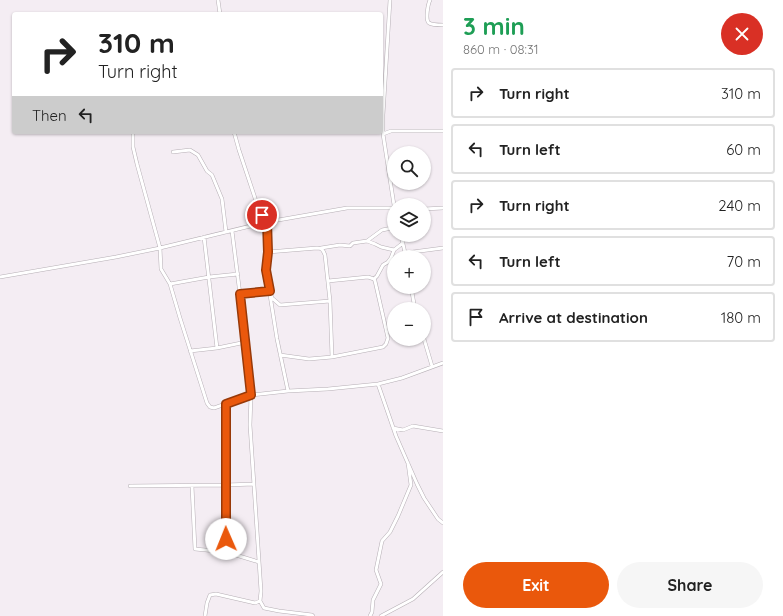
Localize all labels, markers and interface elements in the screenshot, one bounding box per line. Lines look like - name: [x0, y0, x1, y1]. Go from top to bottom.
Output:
- text: 3 min: [463, 11, 525, 41]
- button: close: [721, 13, 763, 55]
- text: 310 m: [98, 25, 175, 60]
- icon: right: [32, 28, 84, 80]
- text: 860 m · 08:31: [463, 41, 539, 57]
- text: Turn right: [98, 60, 178, 83]
- icon: right: [465, 82, 487, 104]
- text: Turn right: [499, 84, 570, 103]
- text: 310 m: [721, 84, 761, 103]
- icon: left: [75, 104, 97, 126]
- text: Then: [32, 106, 67, 125]
- icon: left: [465, 138, 487, 160]
- text: Turn left: [499, 140, 561, 159]
- text: 60 m: [726, 140, 761, 159]
- map controls: [387, 146, 431, 346]
- button: search: [387, 146, 431, 190]
- icon: right: [465, 194, 487, 216]
- text: Turn right: [499, 196, 570, 215]
- text: 240 m: [718, 196, 761, 215]
- pin: [245, 198, 279, 232]
- button: layers: [387, 198, 431, 242]
- icon: arrive: [251, 204, 273, 226]
- button: +: [387, 250, 431, 294]
- icon: left: [465, 250, 487, 272]
- text: Turn left: [499, 252, 561, 271]
- text: 70 m: [727, 252, 761, 271]
- button: −: [387, 302, 431, 346]
- icon: arrive: [465, 306, 487, 328]
- text: Arrive at destination: [499, 308, 648, 327]
- text: 180 m: [721, 308, 761, 327]
- position arrow: [205, 518, 247, 560]
- button: Exit: [463, 562, 609, 608]
- button: Share: [617, 562, 763, 608]

